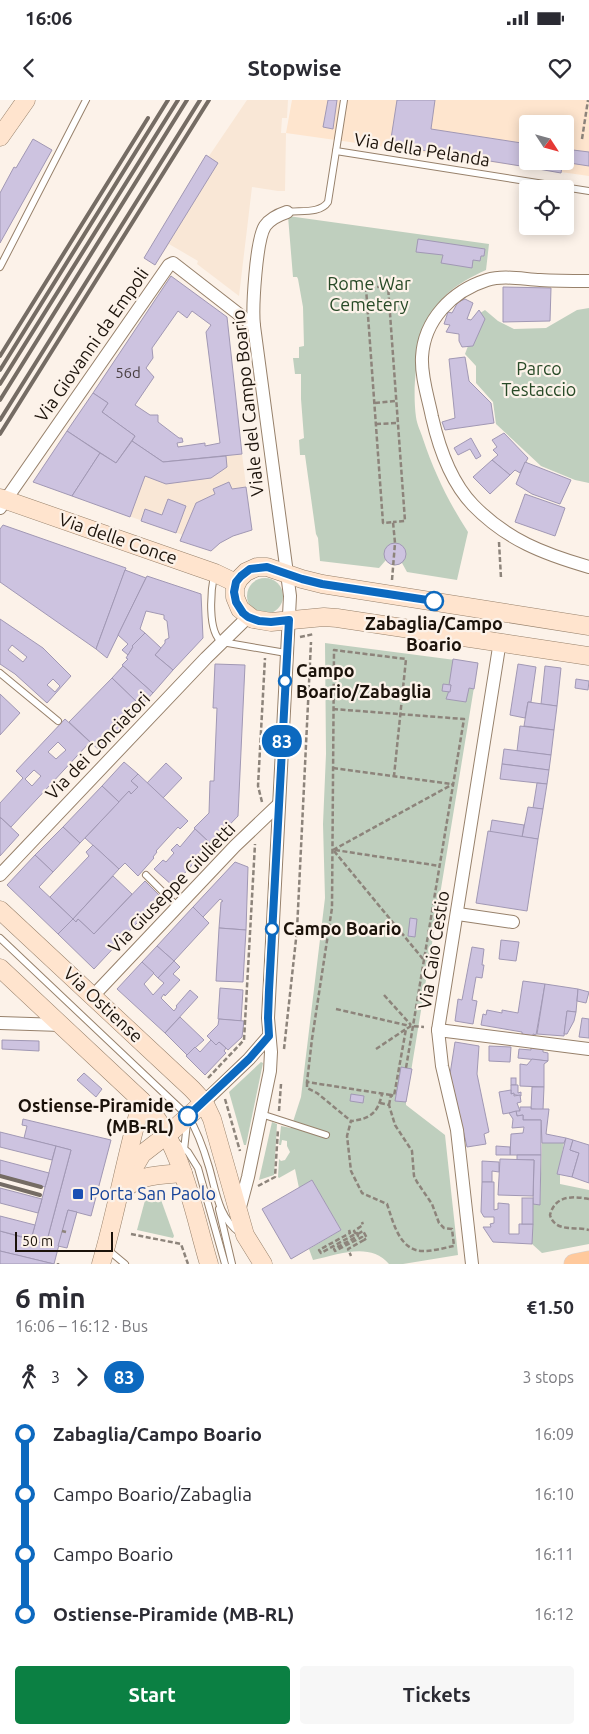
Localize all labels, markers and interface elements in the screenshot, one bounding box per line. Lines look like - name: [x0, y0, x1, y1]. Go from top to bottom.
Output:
- text: 16:06: [25, 7, 73, 29]
- icon: back: [15, 54, 43, 82]
- icon: heart: [546, 54, 574, 82]
- text: Stopwise: [247, 55, 342, 80]
- north arrow: [519, 115, 574, 170]
- map controls: [519, 115, 574, 235]
- street label: Via della Pelanda: [353, 128, 492, 170]
- button: locate: [519, 180, 574, 235]
- street label: Via Giovanni da Empoli: [30, 264, 152, 425]
- park label: Rome War Cemetery: [327, 273, 411, 314]
- street label: Viale del Campo Boario: [227, 309, 267, 497]
- park label: Parco Testaccio: [502, 358, 576, 399]
- house number: 56d: [115, 364, 141, 381]
- street label: Via delle Conce: [57, 508, 180, 568]
- marker: Zabaglia/Campo Boario: [424, 591, 444, 611]
- place label: Zabaglia/Campo Boario: [365, 613, 503, 654]
- place label: Campo Boario/Zabaglia: [296, 660, 431, 701]
- marker: Campo Boario/Zabaglia: [278, 674, 292, 688]
- street label: Via dei Conciatori: [41, 688, 154, 803]
- line badge: 83: [260, 725, 304, 757]
- text: 83: [272, 731, 292, 751]
- street label: Via Giuseppe Giulietti: [104, 818, 239, 957]
- street label: Via Caio Cestio: [414, 889, 452, 1011]
- place label: Campo Boario: [283, 918, 402, 938]
- marker: Campo Boario: [265, 922, 279, 936]
- street label: Via Ostiense: [60, 963, 147, 1046]
- place label: Ostiense-Piramide (MB-RL): [18, 1095, 174, 1137]
- marker: Ostiense-Piramide (MB-RL): [178, 1106, 198, 1126]
- place label: Porta San Paolo: [89, 1183, 216, 1203]
- marker: Porta San Paolo: [71, 1187, 85, 1201]
- scale bar: [15, 1229, 112, 1252]
- text: 50 m: [22, 1233, 53, 1249]
- text: 6 min: [15, 1282, 86, 1313]
- text: €1.50: [526, 1296, 574, 1318]
- text: 16:06 – 16:12 · Bus: [15, 1317, 148, 1335]
- icon: walk: [15, 1363, 43, 1391]
- icon: forward: [68, 1363, 96, 1391]
- text: 83: [114, 1367, 134, 1387]
- text: 3: [51, 1368, 60, 1386]
- text: 3 stops: [522, 1368, 574, 1386]
- text: Zabaglia/Campo Boario: [53, 1423, 262, 1445]
- text: 16:09: [534, 1425, 574, 1443]
- text: Campo Boario/Zabaglia: [53, 1483, 252, 1505]
- text: 16:10: [534, 1485, 574, 1503]
- text: Campo Boario: [53, 1543, 173, 1565]
- text: 16:11: [534, 1545, 574, 1563]
- text: Ostiense-Piramide (MB-RL): [53, 1603, 294, 1625]
- text: 16:12: [534, 1605, 574, 1623]
- button: Start: [15, 1666, 290, 1724]
- button: Tickets: [300, 1666, 574, 1724]

